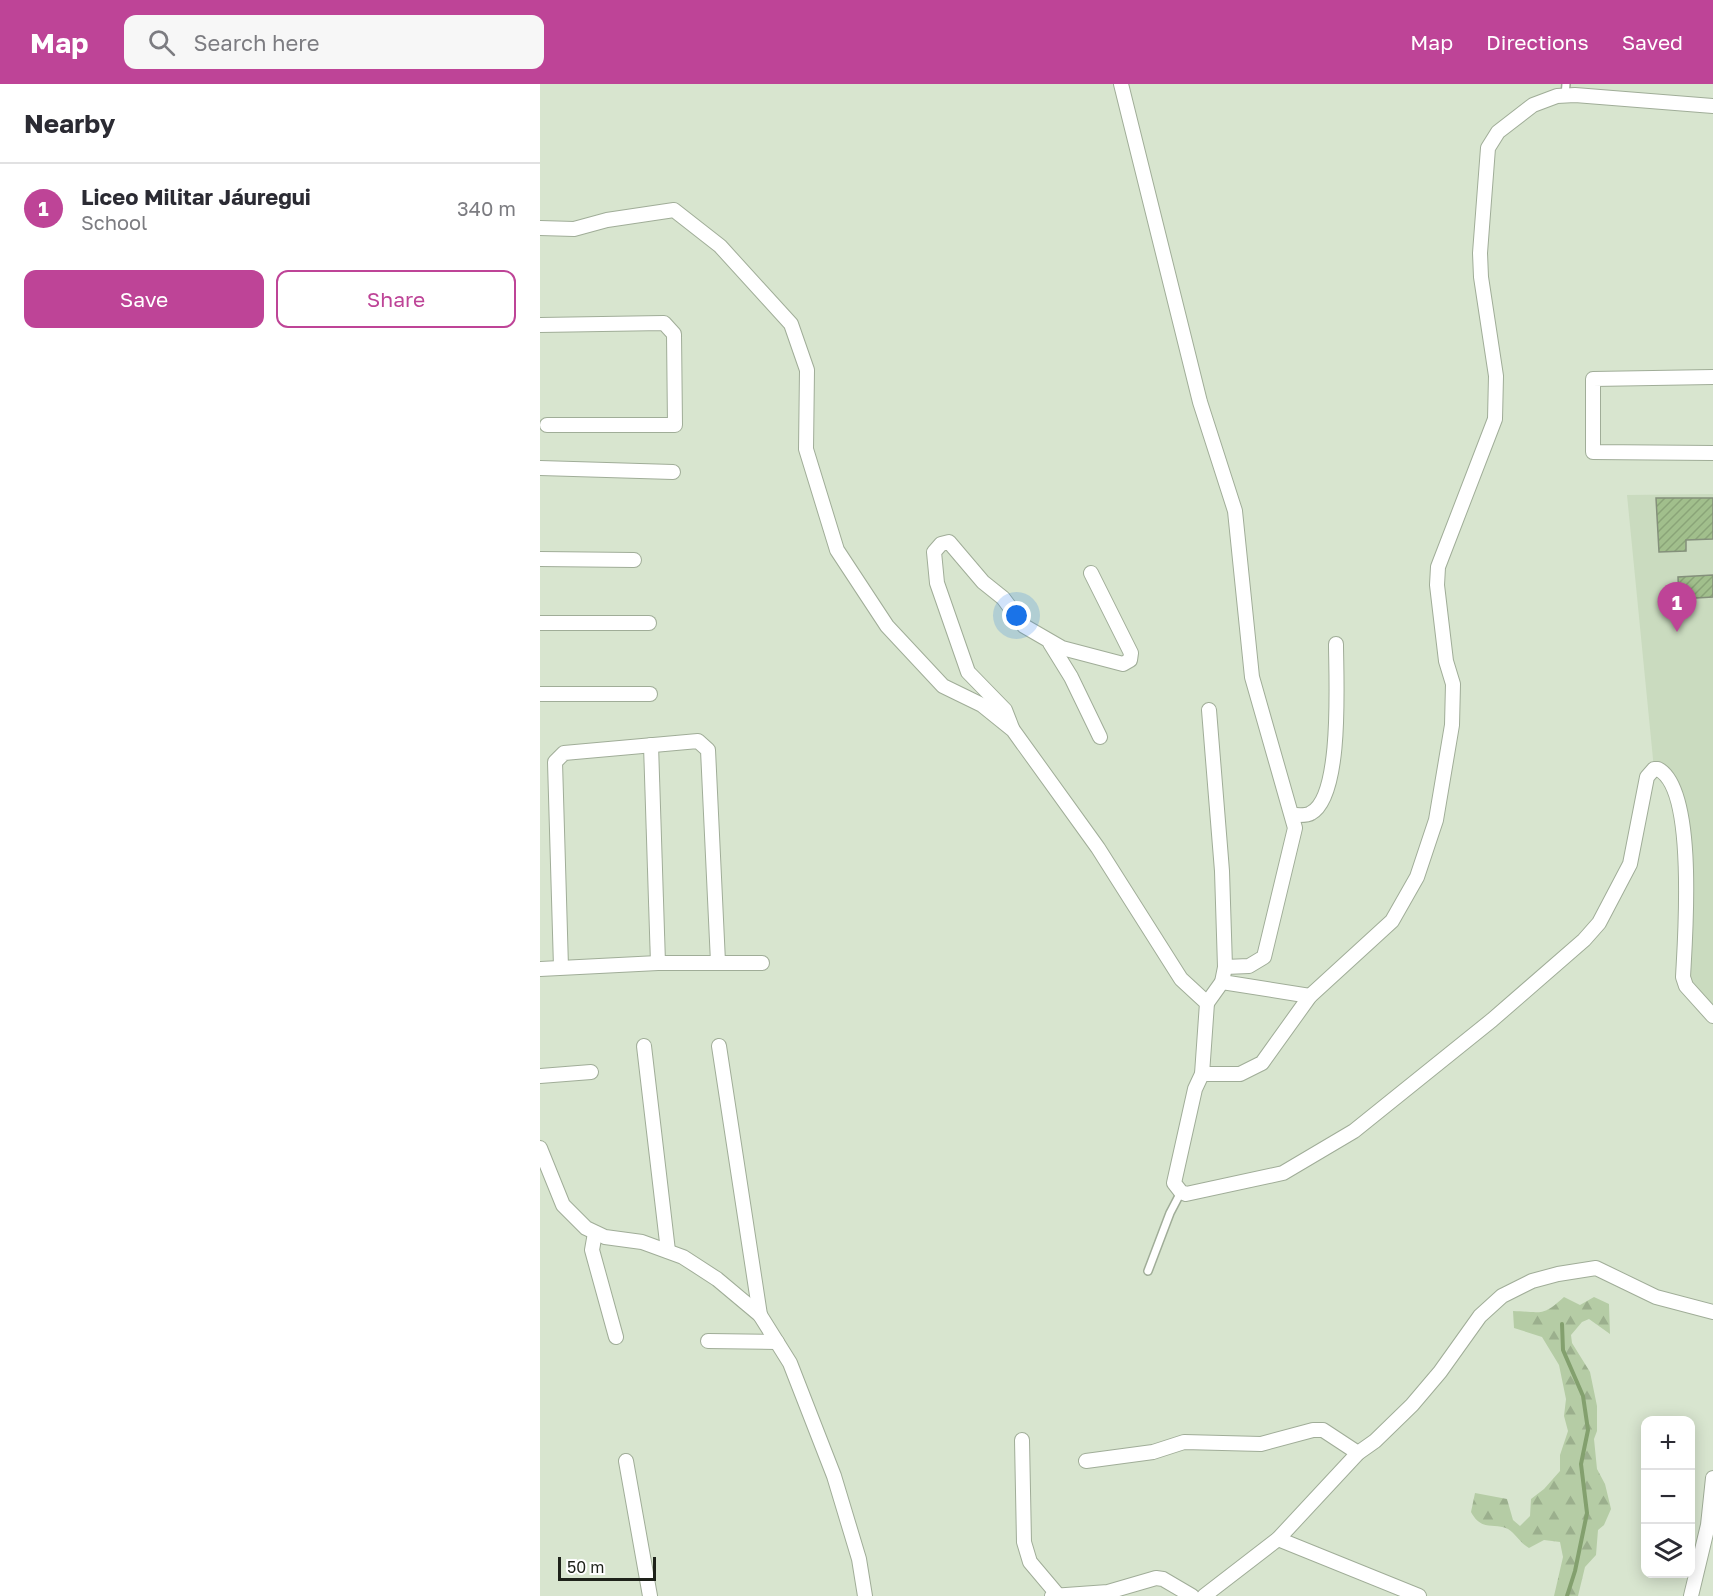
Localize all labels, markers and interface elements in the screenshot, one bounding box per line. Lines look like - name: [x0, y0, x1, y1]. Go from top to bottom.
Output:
- search box: [124, 15, 544, 69]
- text: Map: [30, 26, 88, 59]
- icon: search: [145, 26, 178, 59]
- text: Search here: [193, 29, 319, 56]
- text: Map: [1410, 29, 1453, 55]
- text: Directions: [1486, 29, 1589, 55]
- text: Saved: [1622, 29, 1683, 55]
- text: Nearby: [24, 108, 115, 139]
- text: Liceo Militar Jáuregui: [81, 183, 311, 210]
- text: 1: [38, 196, 49, 220]
- text: 340 m: [457, 196, 516, 220]
- text: School: [81, 210, 147, 234]
- button: Save: [24, 270, 264, 328]
- button: Share: [276, 270, 516, 328]
- pin: 1: [1658, 582, 1696, 632]
- your location: [1002, 601, 1031, 630]
- map controls: [1641, 1416, 1695, 1578]
- button: +: [1641, 1416, 1695, 1470]
- button: −: [1641, 1470, 1695, 1524]
- button: layers: [1641, 1524, 1695, 1578]
- scale bar: [558, 1554, 656, 1582]
- text: 50 m: [567, 1557, 604, 1577]

